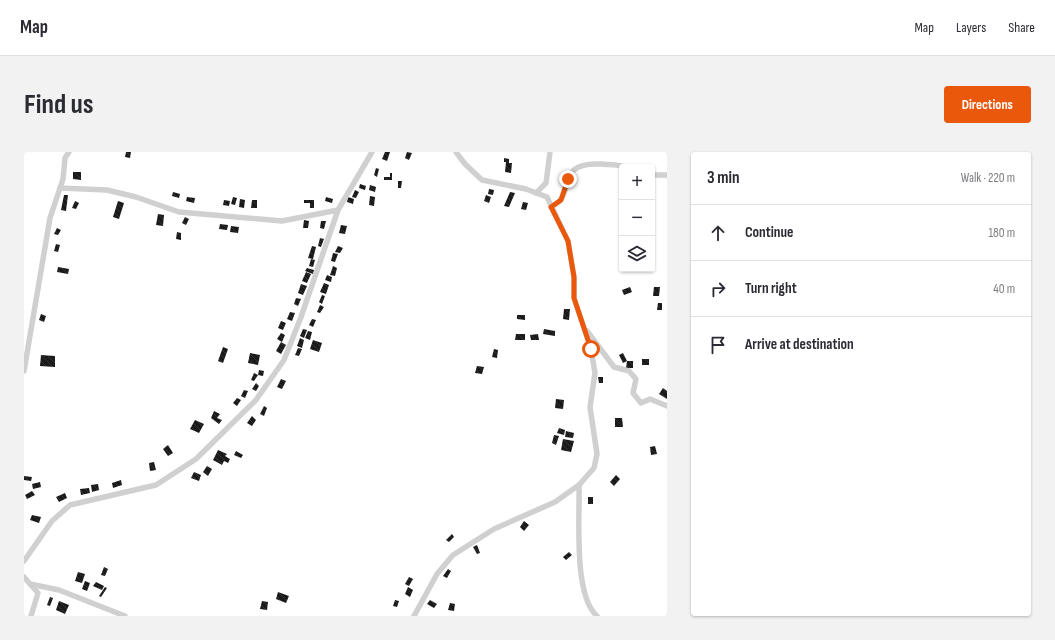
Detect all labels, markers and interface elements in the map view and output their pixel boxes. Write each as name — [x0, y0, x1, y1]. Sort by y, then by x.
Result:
text: Map — [20, 16, 48, 39]
text: Map — [914, 19, 934, 36]
text: Layers — [956, 19, 986, 36]
text: Share — [1008, 19, 1035, 36]
button: Directions — [944, 86, 1031, 123]
text: Find us — [24, 88, 93, 121]
map controls — [619, 164, 655, 272]
button: + — [619, 164, 655, 200]
text: 3 min — [707, 168, 740, 188]
route end — [559, 170, 577, 188]
text: Walk · 220 m — [961, 170, 1015, 186]
button: − — [619, 200, 655, 236]
icon: ahead — [707, 222, 729, 244]
text: Continue — [745, 223, 794, 242]
text: 180 m — [989, 225, 1015, 241]
button: layers — [619, 236, 655, 272]
icon: right — [707, 278, 729, 300]
text: Turn right — [745, 279, 797, 298]
text: 40 m — [993, 281, 1015, 297]
icon: arrive — [707, 334, 729, 356]
text: Arrive at destination — [745, 335, 854, 354]
route start — [582, 340, 600, 358]

